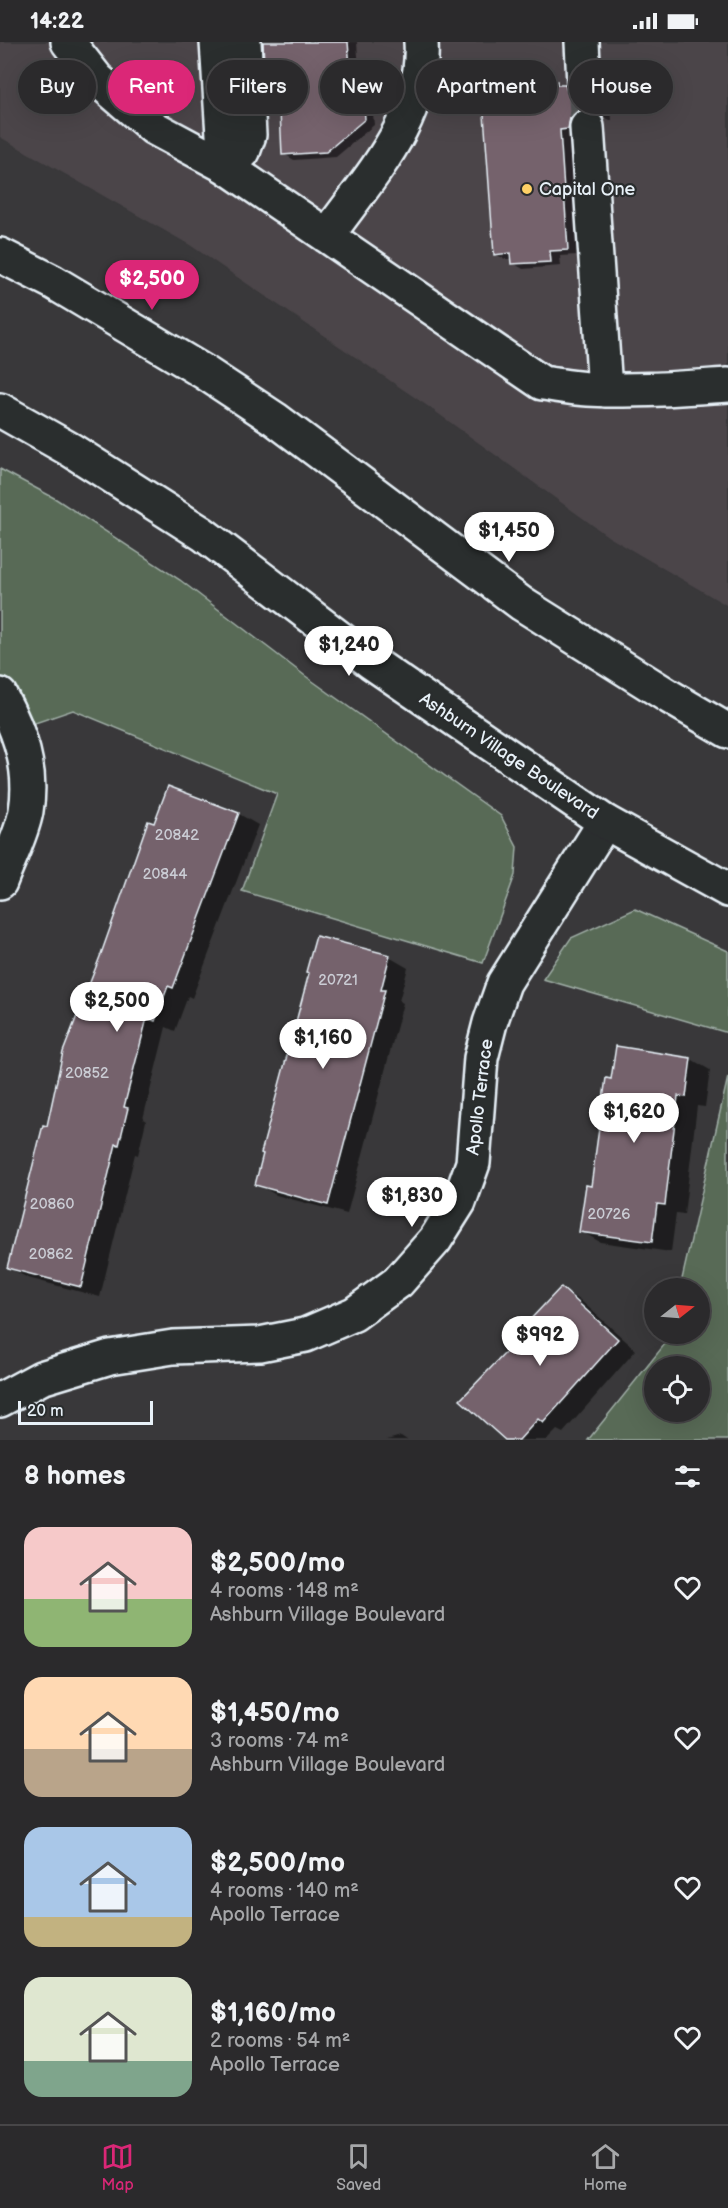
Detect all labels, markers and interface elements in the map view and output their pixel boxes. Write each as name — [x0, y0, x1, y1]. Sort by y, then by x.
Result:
text: 14:22 — [30, 8, 84, 35]
chip: Buy — [18, 60, 96, 114]
chip: Rent — [108, 60, 195, 114]
chip: Filters — [207, 60, 308, 114]
chip: New — [320, 60, 404, 114]
chip: Apartment — [416, 60, 557, 114]
chip: House — [569, 60, 673, 114]
place label: Capital One — [539, 179, 636, 200]
marker: Capital One — [520, 182, 534, 196]
pin: $2,500 — [103, 260, 201, 311]
text: $2,500 — [119, 267, 185, 291]
pin: $1,450 — [460, 512, 558, 563]
text: $1,450 — [478, 519, 540, 543]
pin: $1,240 — [300, 626, 398, 677]
text: $1,240 — [318, 633, 380, 657]
street label: Ashburn Village Boulevard — [415, 688, 603, 824]
house number: 20842 — [155, 826, 199, 845]
house number: 20844 — [143, 865, 187, 884]
house number: 20721 — [318, 971, 358, 990]
pin: $2,500 — [68, 982, 166, 1033]
text: $2,500 — [84, 989, 150, 1013]
pin: $1,160 — [274, 1019, 372, 1070]
text: $1,160 — [293, 1026, 353, 1050]
street label: Apollo Terrace — [462, 1037, 498, 1156]
house number: 20852 — [65, 1064, 109, 1083]
pin: $1,620 — [585, 1093, 683, 1144]
text: $1,620 — [603, 1100, 665, 1124]
pin: $1,830 — [363, 1177, 461, 1228]
text: $1,830 — [381, 1184, 443, 1208]
house number: 20860 — [30, 1195, 74, 1214]
house number: 20726 — [587, 1205, 631, 1224]
house number: 20862 — [29, 1245, 73, 1264]
north arrow — [644, 1278, 710, 1344]
map controls — [644, 1278, 710, 1422]
pin: $992 — [504, 1316, 576, 1367]
text: $992 — [516, 1323, 564, 1347]
button: locate — [644, 1356, 710, 1422]
scale bar — [18, 1398, 153, 1426]
text: 20 m — [27, 1402, 63, 1421]
icon: filters — [671, 1460, 704, 1493]
text: 8 homes — [24, 1461, 126, 1492]
text: $2,500/mo — [210, 1548, 345, 1579]
icon: home — [72, 1551, 144, 1623]
icon: heart — [671, 1571, 704, 1604]
text: 4 rooms · 148 m² — [210, 1579, 359, 1603]
text: Ashburn Village Boulevard — [210, 1603, 445, 1627]
text: $1,450/mo — [210, 1698, 340, 1729]
icon: home — [72, 1701, 144, 1773]
icon: heart — [671, 1721, 704, 1754]
text: 3 rooms · 74 m² — [210, 1729, 349, 1753]
text: Ashburn Village Boulevard — [210, 1753, 445, 1777]
text: $2,500/mo — [210, 1848, 345, 1879]
icon: home — [72, 1851, 144, 1923]
icon: heart — [671, 1871, 704, 1904]
text: 4 rooms · 140 m² — [210, 1879, 359, 1903]
text: Apollo Terrace — [210, 1903, 340, 1927]
text: $1,160/mo — [210, 1998, 336, 2029]
icon: home — [72, 2001, 144, 2073]
icon: heart — [671, 2021, 704, 2054]
text: 2 rooms · 54 m² — [210, 2029, 350, 2053]
text: Apollo Terrace — [210, 2053, 340, 2077]
tab: Map — [101, 2140, 134, 2195]
tab: Saved — [336, 2140, 381, 2195]
tab: Home — [583, 2140, 627, 2195]

